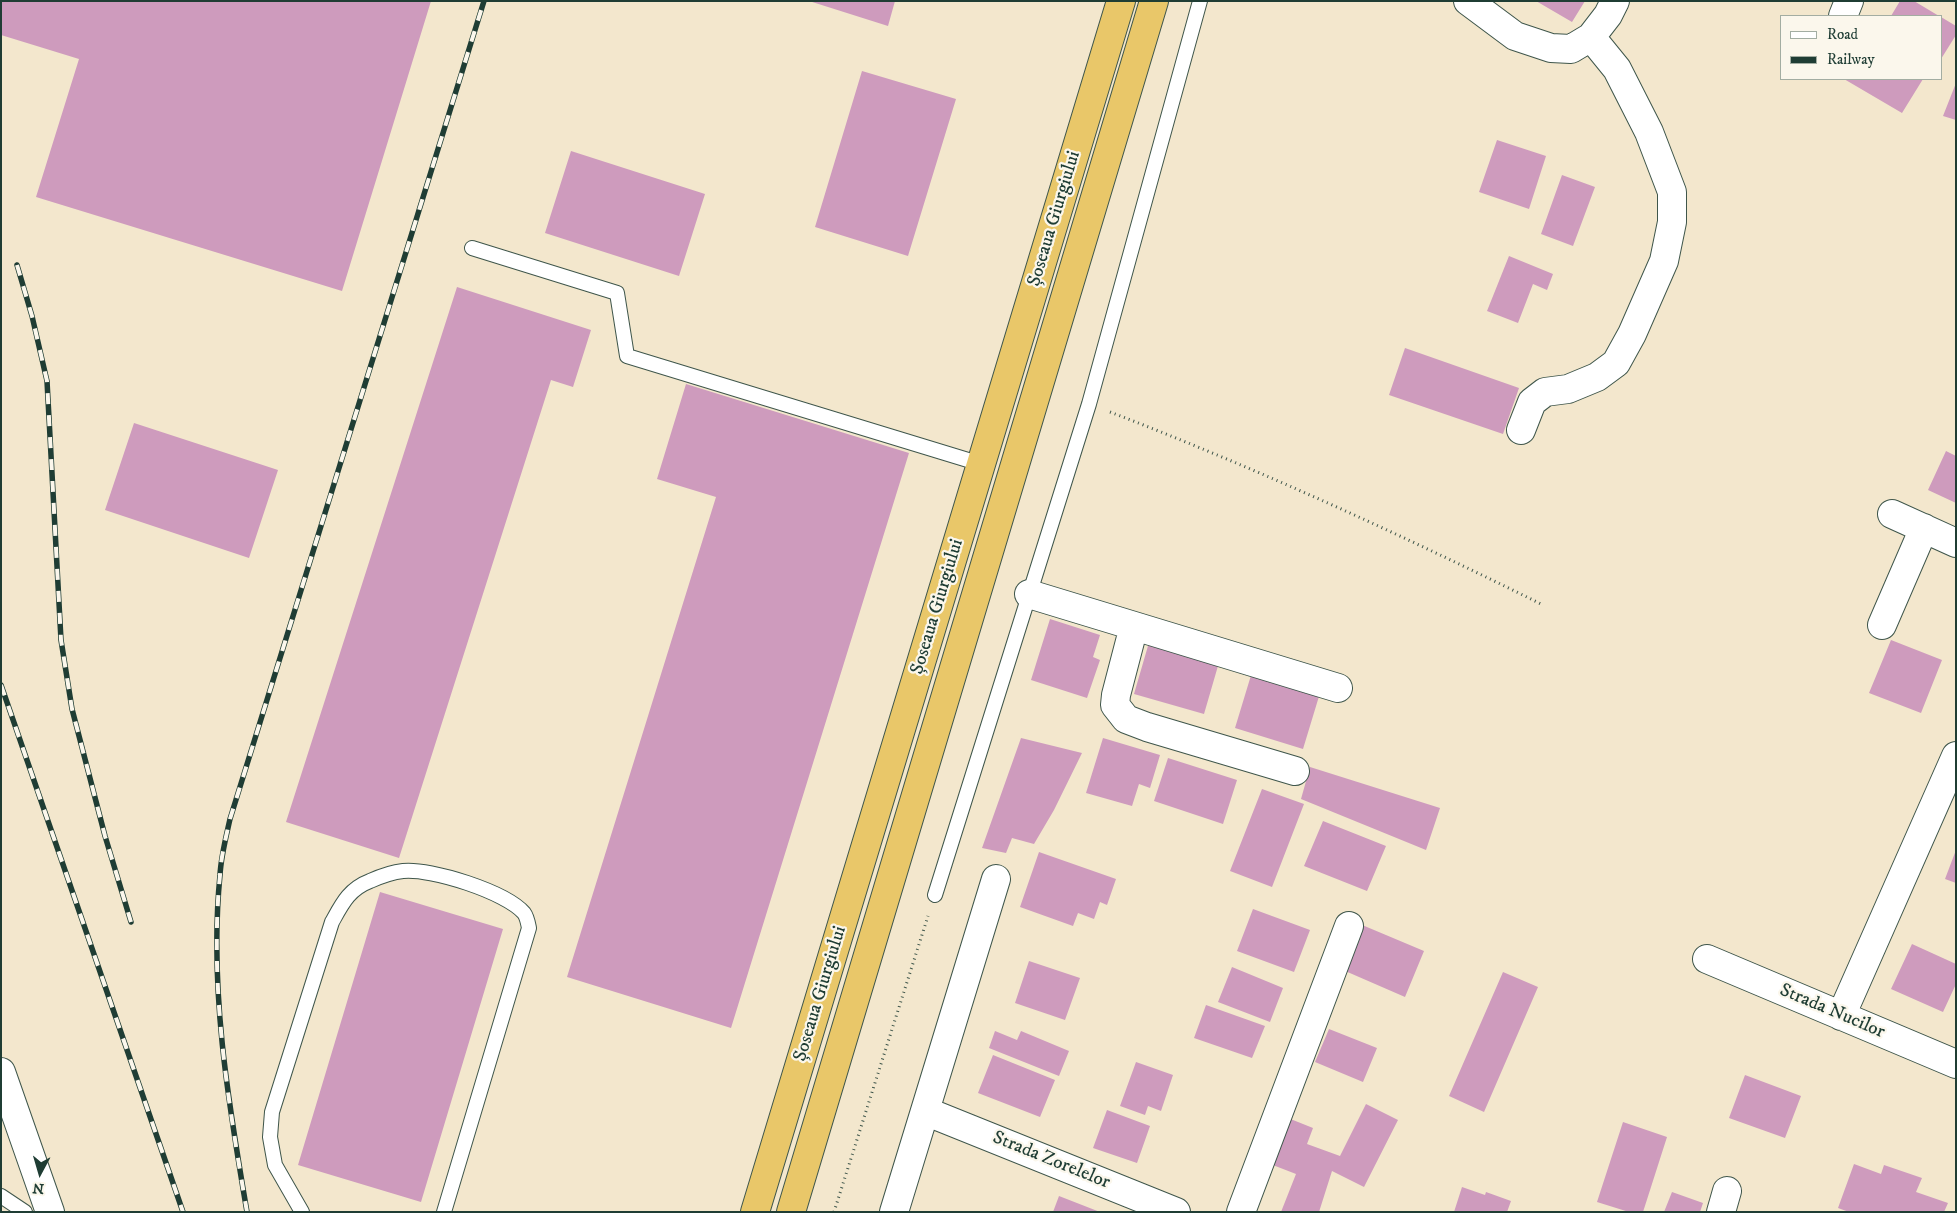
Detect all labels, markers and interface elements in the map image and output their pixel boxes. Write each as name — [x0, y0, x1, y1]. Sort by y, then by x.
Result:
legend — [1780, 15, 1942, 80]
text: Road — [1827, 25, 1858, 44]
text: Railway — [1827, 50, 1875, 69]
street label: Șoseaua Giurgiului — [1024, 149, 1086, 289]
street label: Șoseaua Giurgiului — [907, 537, 969, 677]
street label: Șoseaua Giurgiului — [790, 924, 852, 1064]
street label: Strada Nucilor — [1776, 980, 1888, 1044]
street label: Strada Zorelelor — [989, 1127, 1113, 1195]
north arrow — [15, 1148, 65, 1198]
text: N — [32, 1178, 45, 1197]

